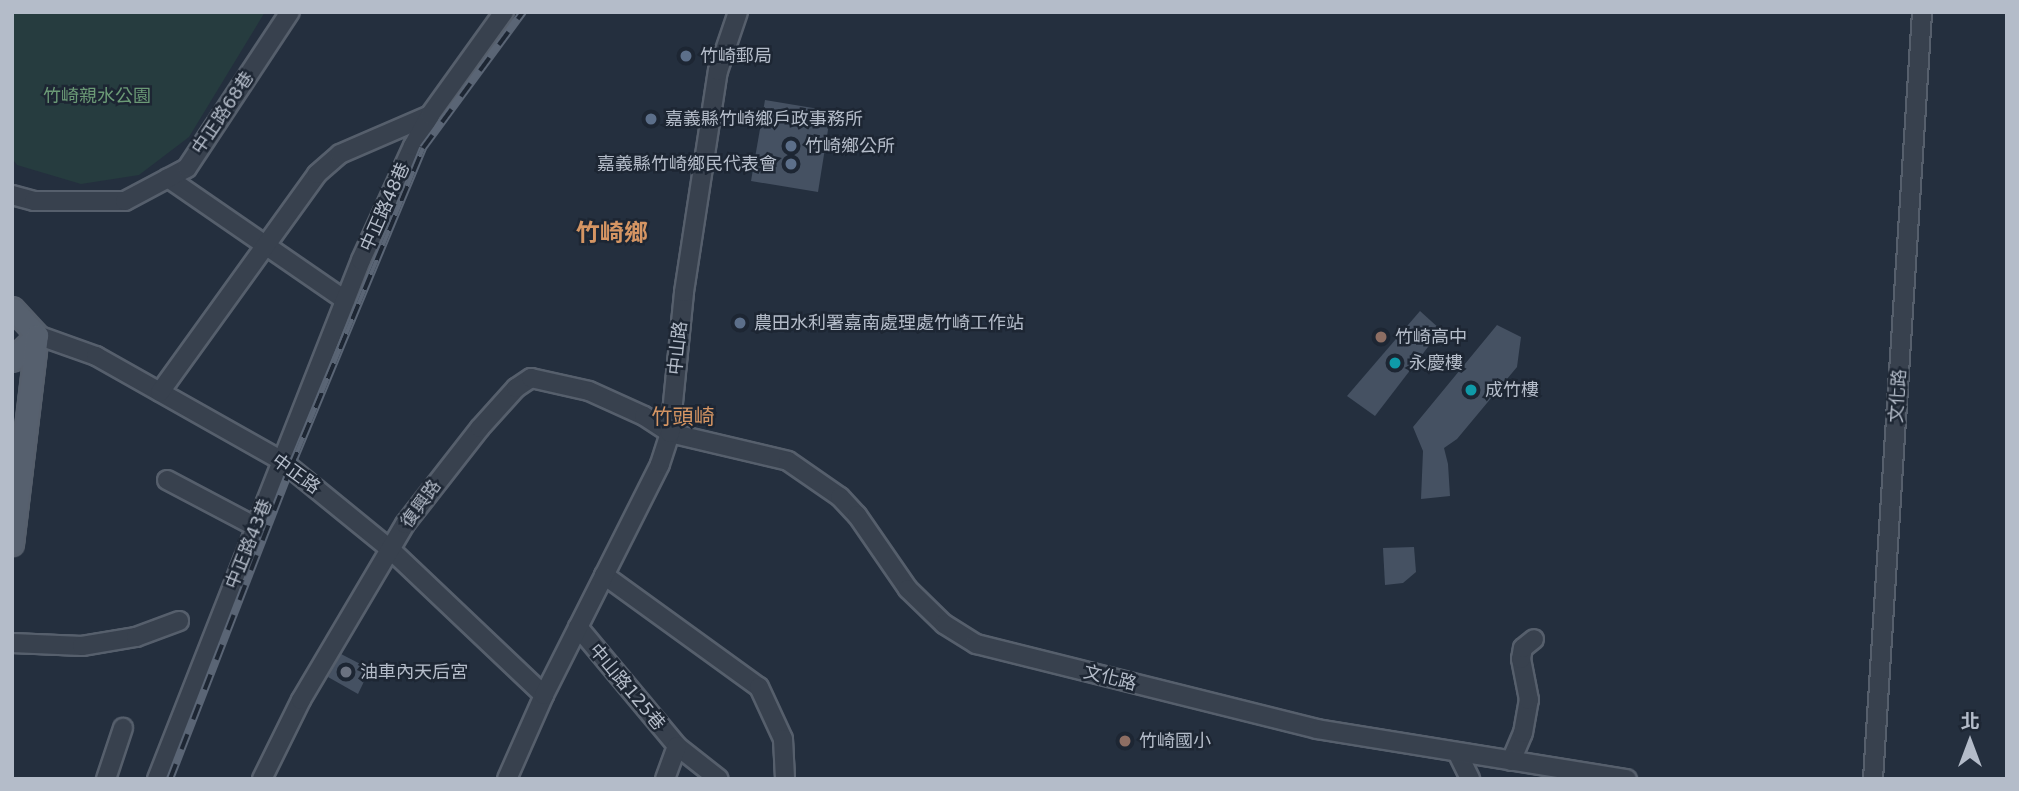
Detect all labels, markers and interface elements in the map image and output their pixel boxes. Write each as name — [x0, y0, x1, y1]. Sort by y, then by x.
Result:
place label: 竹崎郵局 — [700, 45, 772, 67]
marker: 竹崎郵局 — [678, 48, 694, 64]
street label: 中正路68巷 — [188, 68, 258, 158]
park label: 竹崎親水公園 — [43, 85, 151, 107]
place label: 嘉義縣竹崎鄉戶政事務所 — [665, 108, 863, 130]
marker: 嘉義縣竹崎鄉戶政事務所 — [643, 111, 659, 127]
place label: 竹崎鄉公所 — [805, 135, 895, 157]
marker: 竹崎鄉公所 — [783, 138, 799, 154]
place label: 嘉義縣竹崎鄉民代表會 — [597, 153, 777, 175]
marker: 嘉義縣竹崎鄉民代表會 — [783, 156, 799, 172]
street label: 中正路48巷 — [356, 159, 414, 255]
district label: 竹崎鄉 — [576, 220, 648, 248]
place label: 農田水利署嘉南處理處竹崎工作站 — [754, 312, 1024, 334]
marker: 農田水利署嘉南處理處竹崎工作站 — [732, 315, 748, 331]
street label: 中山路 — [664, 320, 692, 376]
place label: 竹崎高中 — [1395, 326, 1467, 348]
marker: 竹崎高中 — [1373, 329, 1389, 345]
place label: 永慶樓 — [1409, 352, 1463, 374]
marker: 永慶樓 — [1387, 355, 1403, 371]
street label: 文化路 — [1885, 368, 1911, 424]
place label: 成竹樓 — [1485, 379, 1539, 401]
marker: 成竹樓 — [1463, 382, 1479, 398]
district label: 竹頭崎 — [652, 404, 714, 430]
street label: 中正路 — [268, 449, 324, 499]
street label: 復興路 — [396, 476, 446, 532]
street label: 中正路43巷 — [221, 496, 277, 592]
street label: 中山路125巷 — [585, 639, 669, 735]
place label: 油車內天后宮 — [360, 661, 468, 683]
street label: 文化路 — [1081, 661, 1139, 695]
marker: 油車內天后宮 — [338, 664, 354, 680]
north arrow — [1935, 707, 2005, 777]
text: 北 — [1960, 710, 1980, 732]
place label: 竹崎國小 — [1139, 730, 1211, 752]
marker: 竹崎國小 — [1117, 733, 1133, 749]

